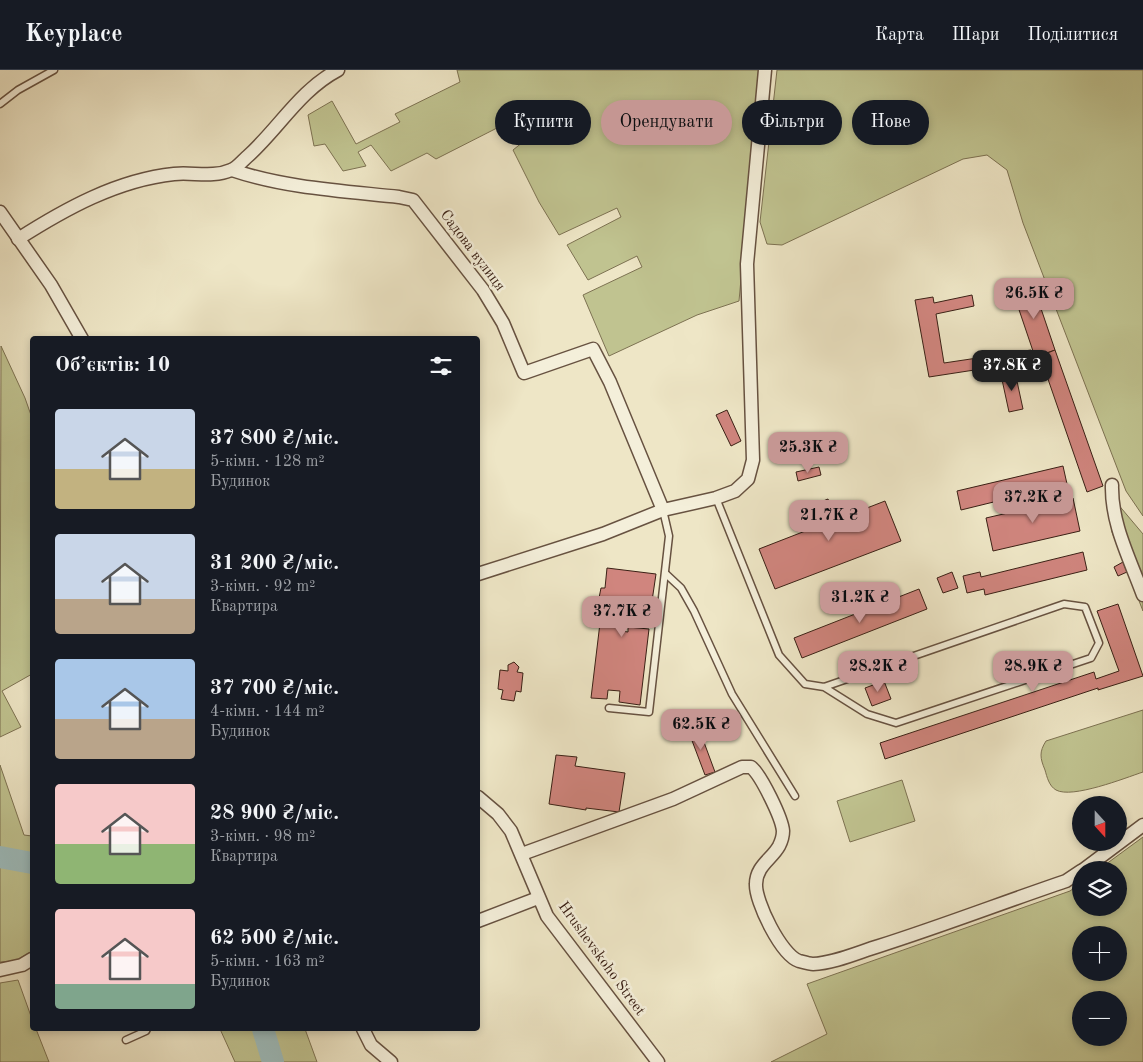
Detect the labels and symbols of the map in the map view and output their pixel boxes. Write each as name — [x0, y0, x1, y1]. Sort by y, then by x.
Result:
street label: Садова вулиця — [437, 208, 507, 294]
pin: 26.5K ₴ — [988, 278, 1080, 320]
pin: 37.8K ₴ — [966, 350, 1058, 392]
pin: 25.3K ₴ — [762, 432, 854, 474]
pin: 37.2K ₴ — [987, 482, 1079, 524]
pin: 21.7K ₴ — [783, 500, 875, 542]
pin: 31.2K ₴ — [814, 582, 906, 624]
pin: 37.7K ₴ — [576, 596, 668, 638]
pin: 28.2K ₴ — [832, 650, 924, 693]
pin: 28.9K ₴ — [987, 650, 1079, 693]
pin: 62.5K ₴ — [655, 708, 747, 751]
north arrow — [1072, 796, 1128, 851]
street label: Hrushevskoho Street — [555, 899, 647, 1019]

